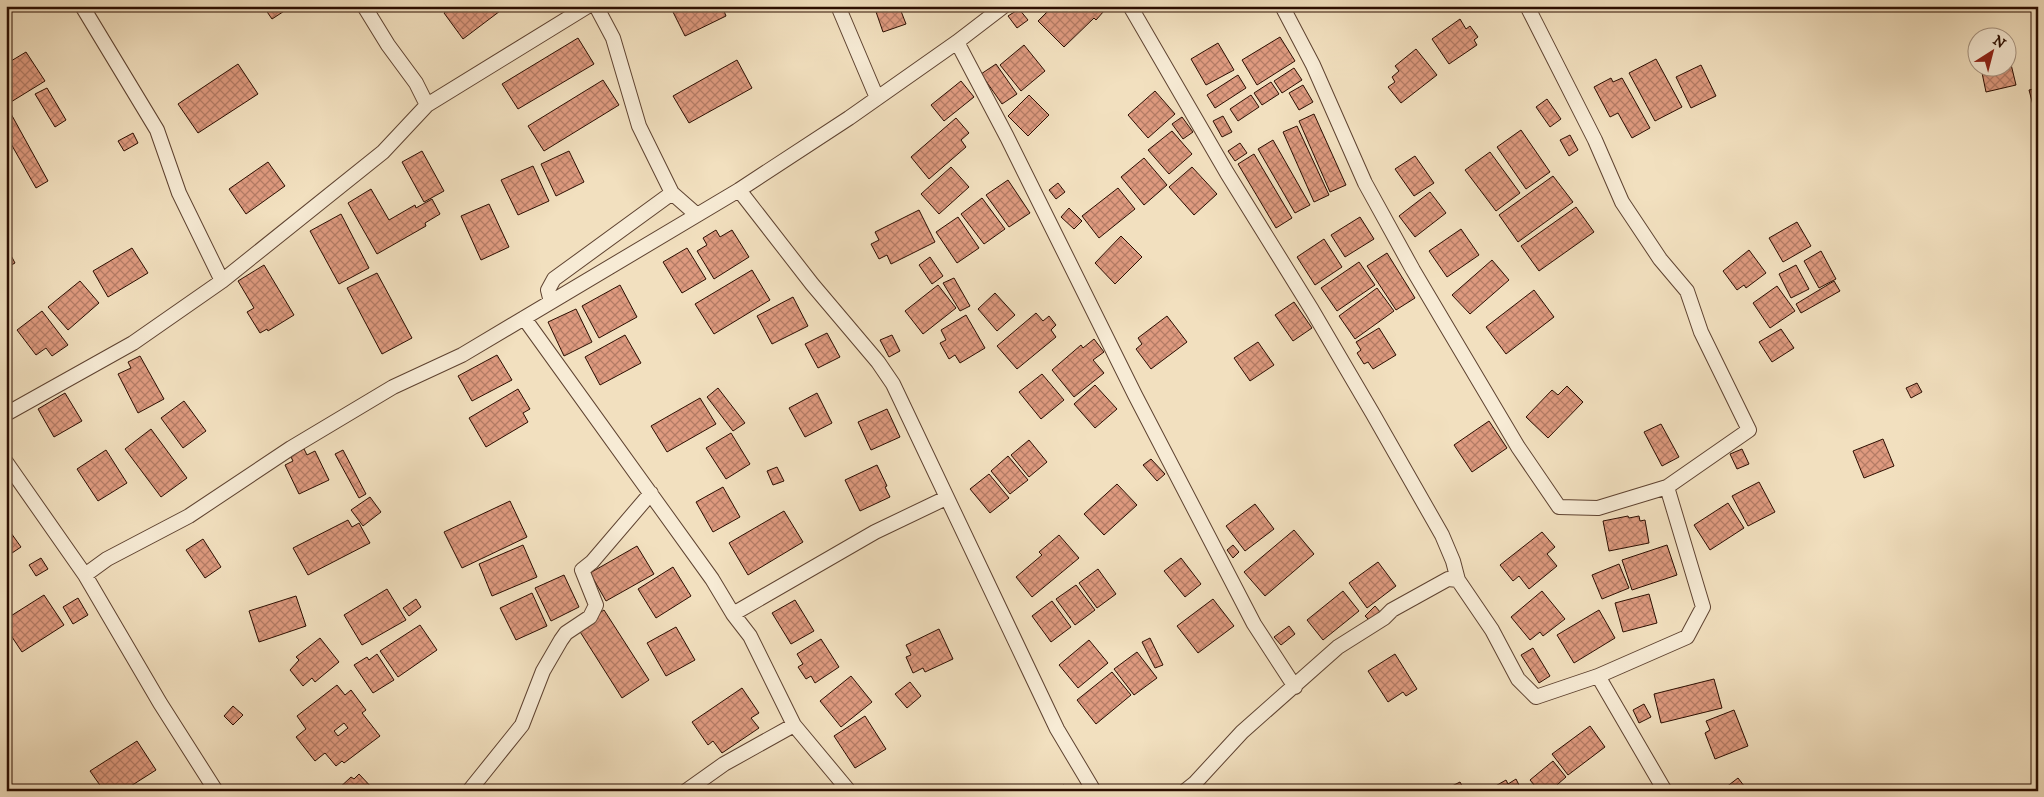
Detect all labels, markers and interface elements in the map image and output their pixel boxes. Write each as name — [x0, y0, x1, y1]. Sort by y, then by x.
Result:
north arrow — [1966, 28, 2016, 78]
text: N — [1989, 32, 2009, 53]

